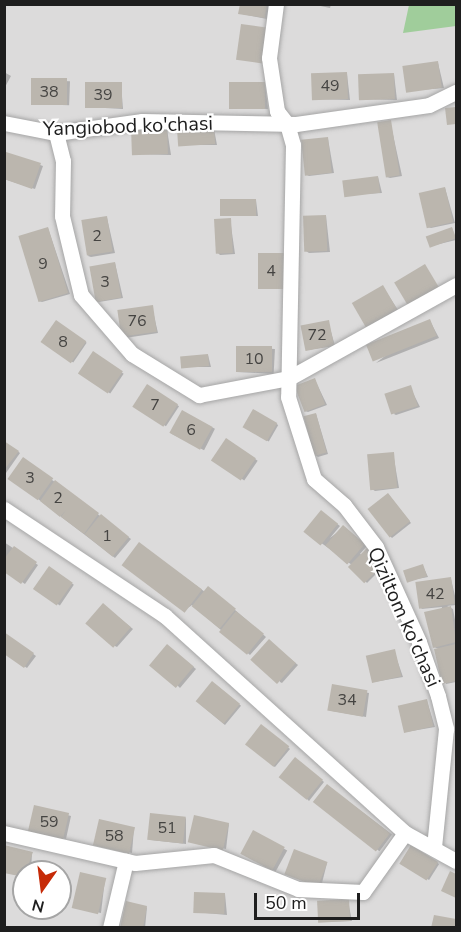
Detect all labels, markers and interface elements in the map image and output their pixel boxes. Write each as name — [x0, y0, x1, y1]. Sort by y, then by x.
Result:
house number: 49 — [320, 76, 340, 96]
house number: 38 — [39, 82, 59, 102]
house number: 39 — [93, 85, 113, 105]
street label: Yangiobod ko'chasi — [43, 111, 213, 141]
house number: 2 — [92, 226, 102, 246]
house number: 9 — [38, 254, 48, 274]
house number: 4 — [266, 261, 276, 281]
house number: 3 — [100, 272, 110, 292]
house number: 76 — [127, 311, 147, 331]
house number: 72 — [307, 325, 327, 345]
house number: 8 — [58, 332, 68, 352]
house number: 10 — [244, 349, 264, 369]
house number: 7 — [150, 395, 160, 415]
house number: 6 — [186, 420, 196, 440]
house number: 3 — [25, 468, 35, 488]
house number: 2 — [53, 488, 63, 508]
house number: 1 — [102, 526, 112, 546]
street label: Qiziltom ko'chasi — [362, 543, 446, 691]
house number: 42 — [425, 584, 445, 604]
house number: 34 — [337, 690, 357, 710]
house number: 59 — [39, 812, 59, 832]
house number: 51 — [157, 818, 177, 838]
house number: 58 — [104, 826, 124, 846]
north arrow — [12, 860, 72, 920]
scale bar — [257, 881, 364, 919]
text: 50 m — [265, 891, 307, 915]
text: N — [30, 893, 47, 918]

